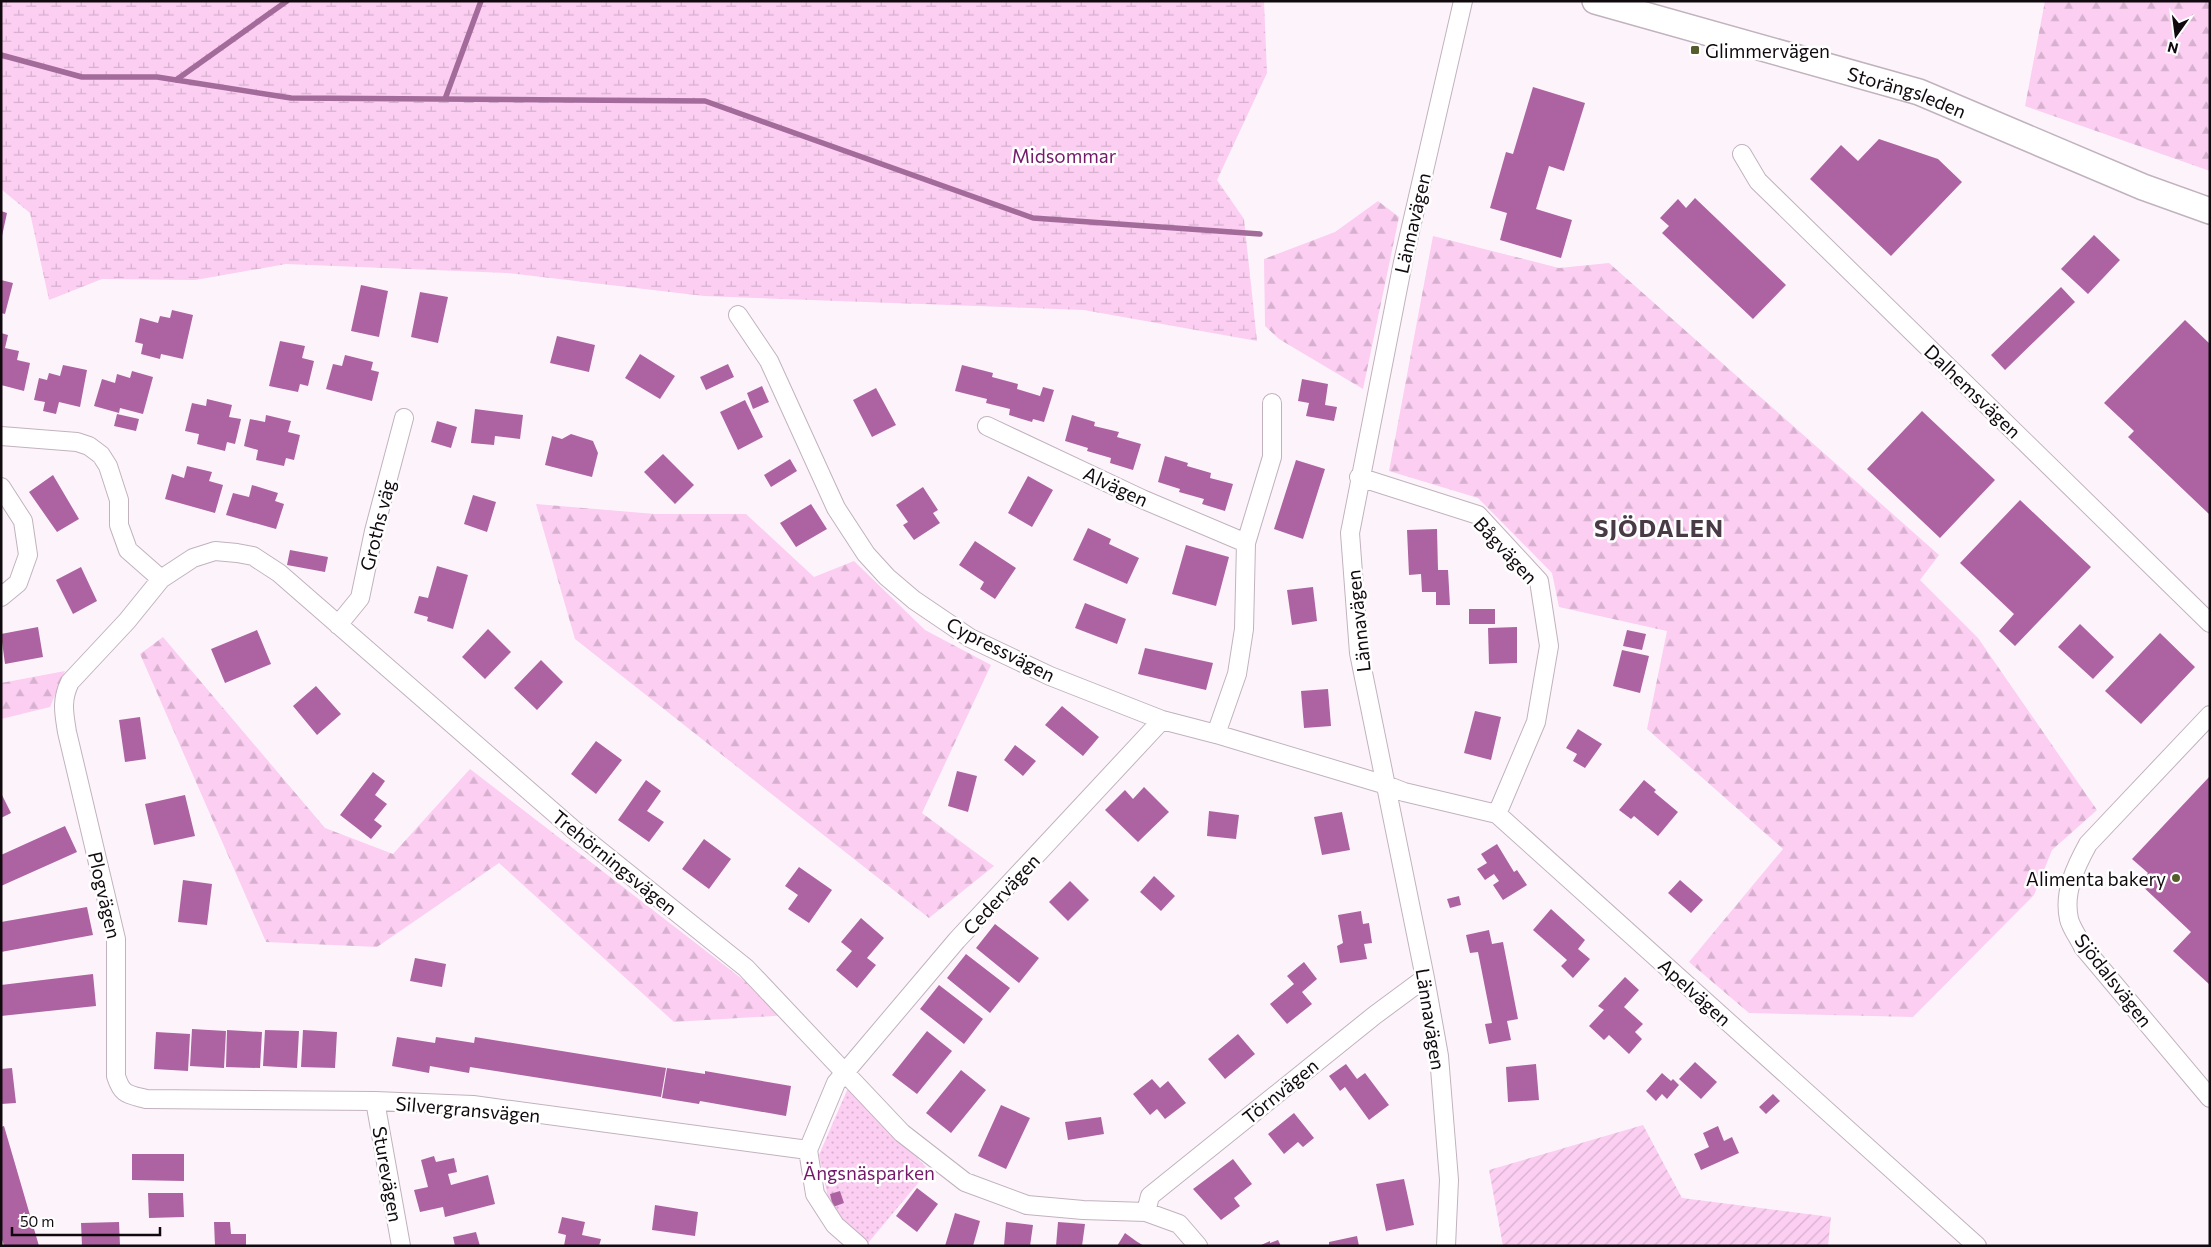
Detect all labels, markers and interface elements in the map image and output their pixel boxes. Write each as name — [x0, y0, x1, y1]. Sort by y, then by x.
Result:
north arrow — [2151, 10, 2201, 60]
place label: Glimmervägen — [1705, 39, 1830, 62]
text: N — [2166, 39, 2180, 58]
marker: Glimmervägen — [1689, 44, 1701, 56]
street label: Storängsleden — [1845, 61, 1970, 122]
park label: Midsommar — [1012, 144, 1117, 167]
street label: Lännavägen — [1389, 170, 1435, 276]
street label: Dalhemsvägen — [1920, 339, 2026, 443]
street label: Alvägen — [1080, 461, 1152, 511]
street label: Groths väg — [355, 477, 399, 573]
street label: Bågvägen — [1469, 512, 1543, 588]
district label: SJÖDALEN — [1594, 513, 1724, 542]
street label: Lännavägen — [1341, 569, 1375, 673]
street label: Cypressvägen — [943, 612, 1059, 686]
street label: Trehörningsvägen — [548, 805, 682, 919]
street label: Plogvägen — [84, 849, 126, 941]
street label: Cedervägen — [958, 849, 1044, 939]
place label: Alimenta bakery — [2026, 867, 2166, 890]
marker: Alimenta bakery — [2170, 872, 2182, 884]
street label: Sjödalsvägen — [2070, 929, 2158, 1031]
street label: Apelvägen — [1654, 953, 1736, 1031]
street label: Lännavägen — [1412, 967, 1450, 1071]
street label: Törnvägen — [1237, 1054, 1323, 1128]
street label: Silvergransvägen — [395, 1091, 541, 1127]
street label: Sturevägen — [368, 1124, 408, 1224]
park label: Ängsnäsparken — [803, 1161, 935, 1184]
scale bar — [12, 1204, 160, 1236]
text: 50 m — [20, 1212, 54, 1230]

